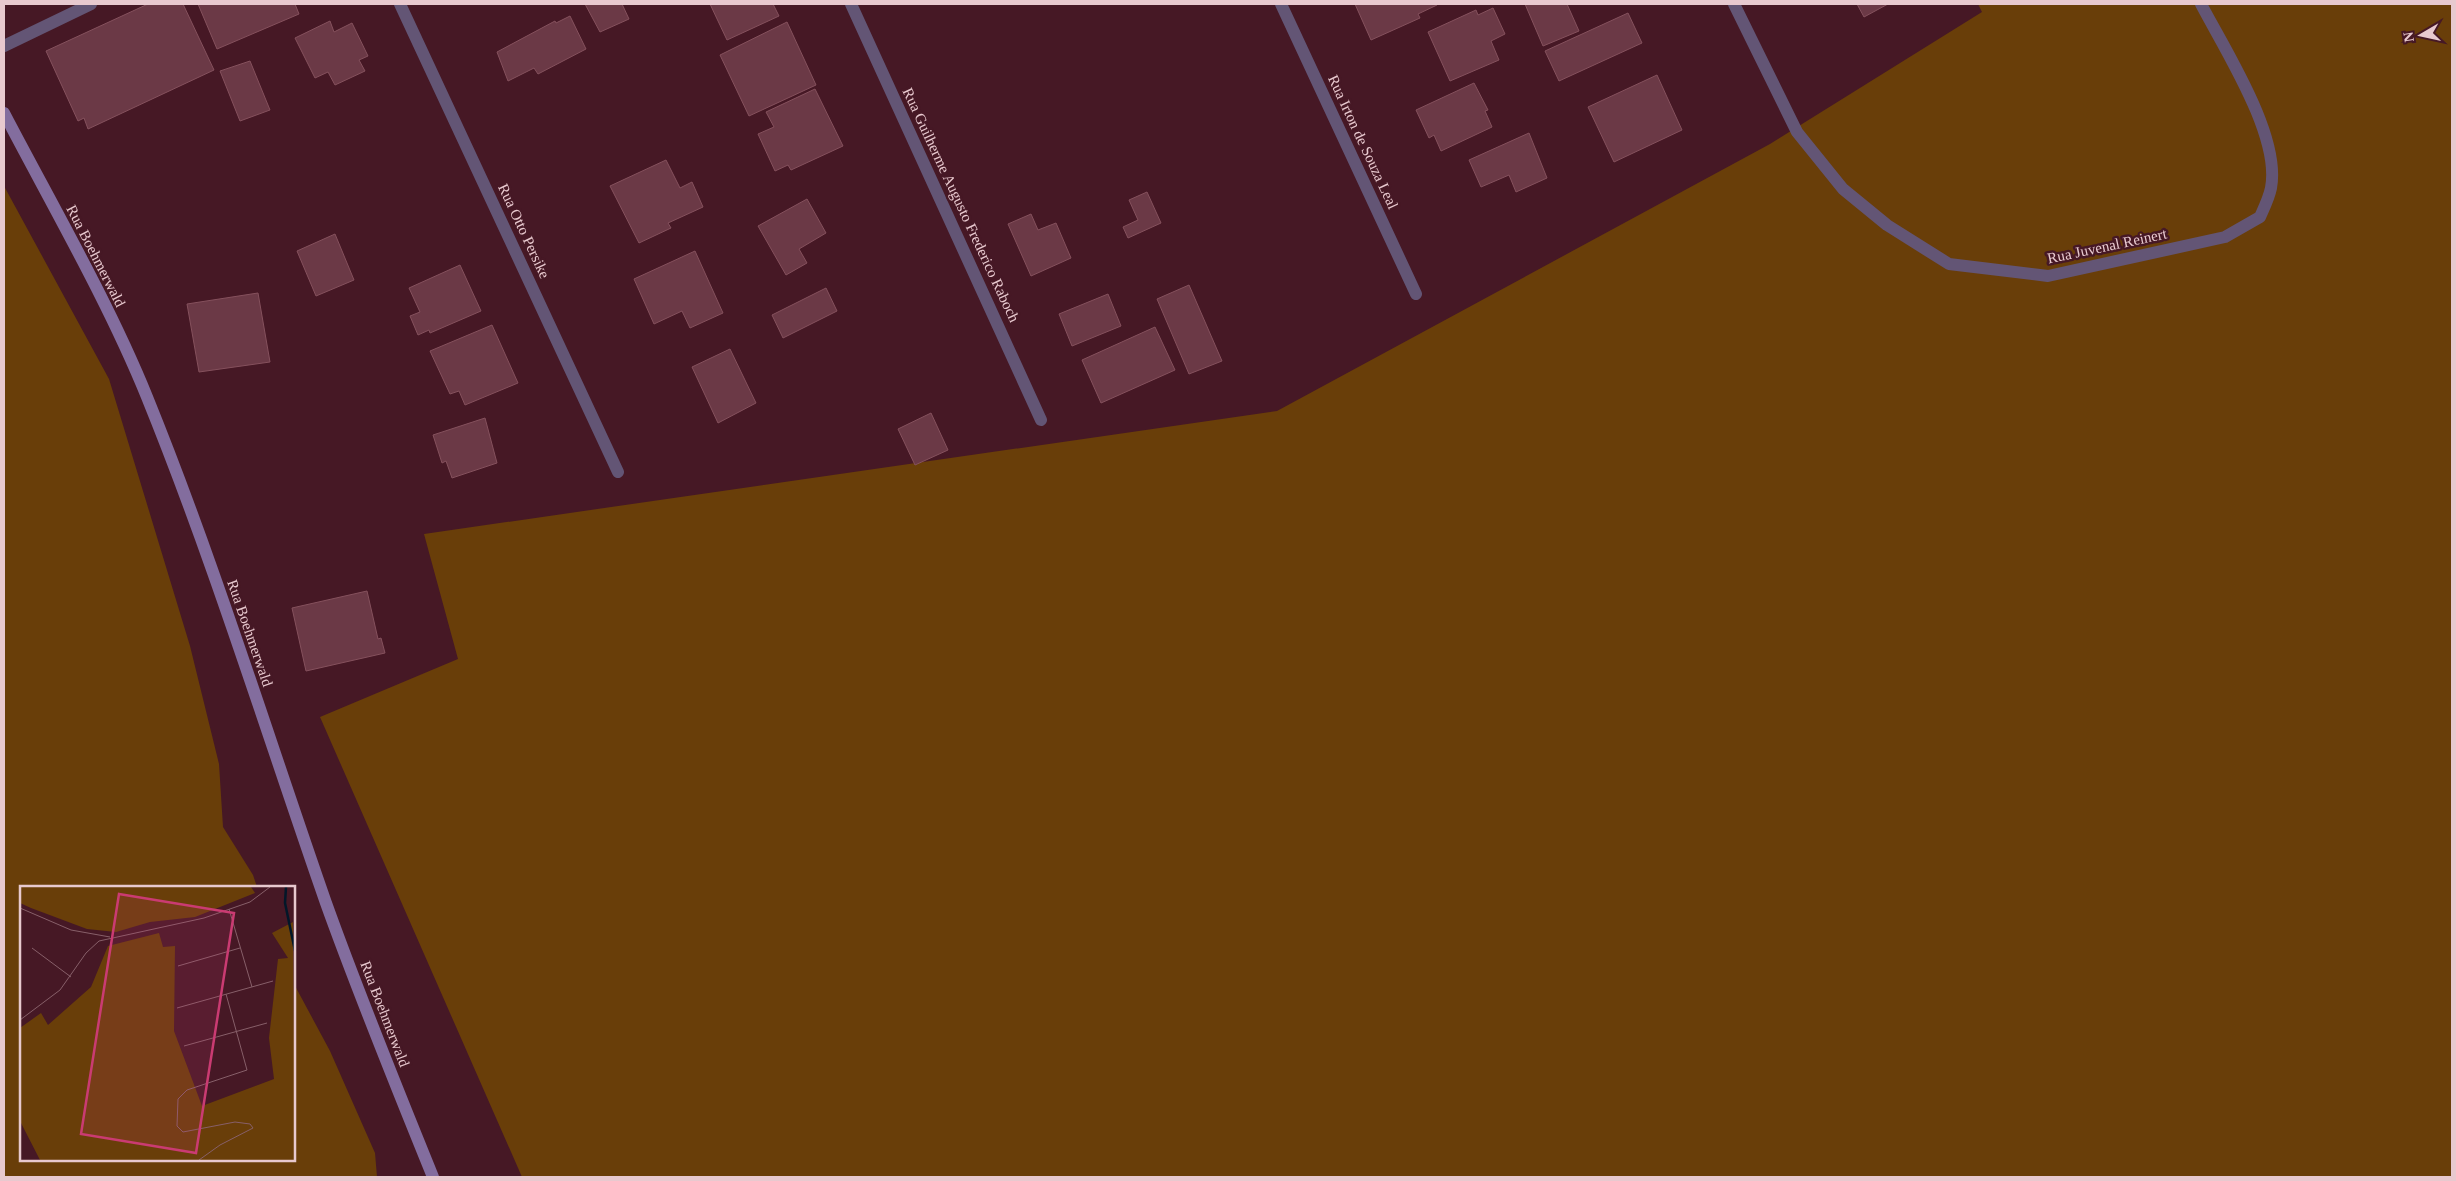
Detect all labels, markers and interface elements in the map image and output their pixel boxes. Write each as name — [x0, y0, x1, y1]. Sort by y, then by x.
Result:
north arrow — [2396, 10, 2446, 60]
text: N — [2400, 31, 2417, 43]
street label: Rua Irton de Souza Leal — [1325, 73, 1401, 211]
street label: Rua Guilherme Augusto Frederico Raboch — [900, 85, 1023, 325]
street label: Rua Otto Persike — [495, 181, 553, 281]
street label: Rua Boehmerwald — [63, 202, 129, 310]
street label: Rua Juvenal Reinert — [2046, 225, 2169, 266]
street label: Rua Boehmerwald — [224, 577, 276, 689]
inset map — [20, 886, 295, 1161]
street label: Rua Boehmerwald — [357, 959, 413, 1070]

